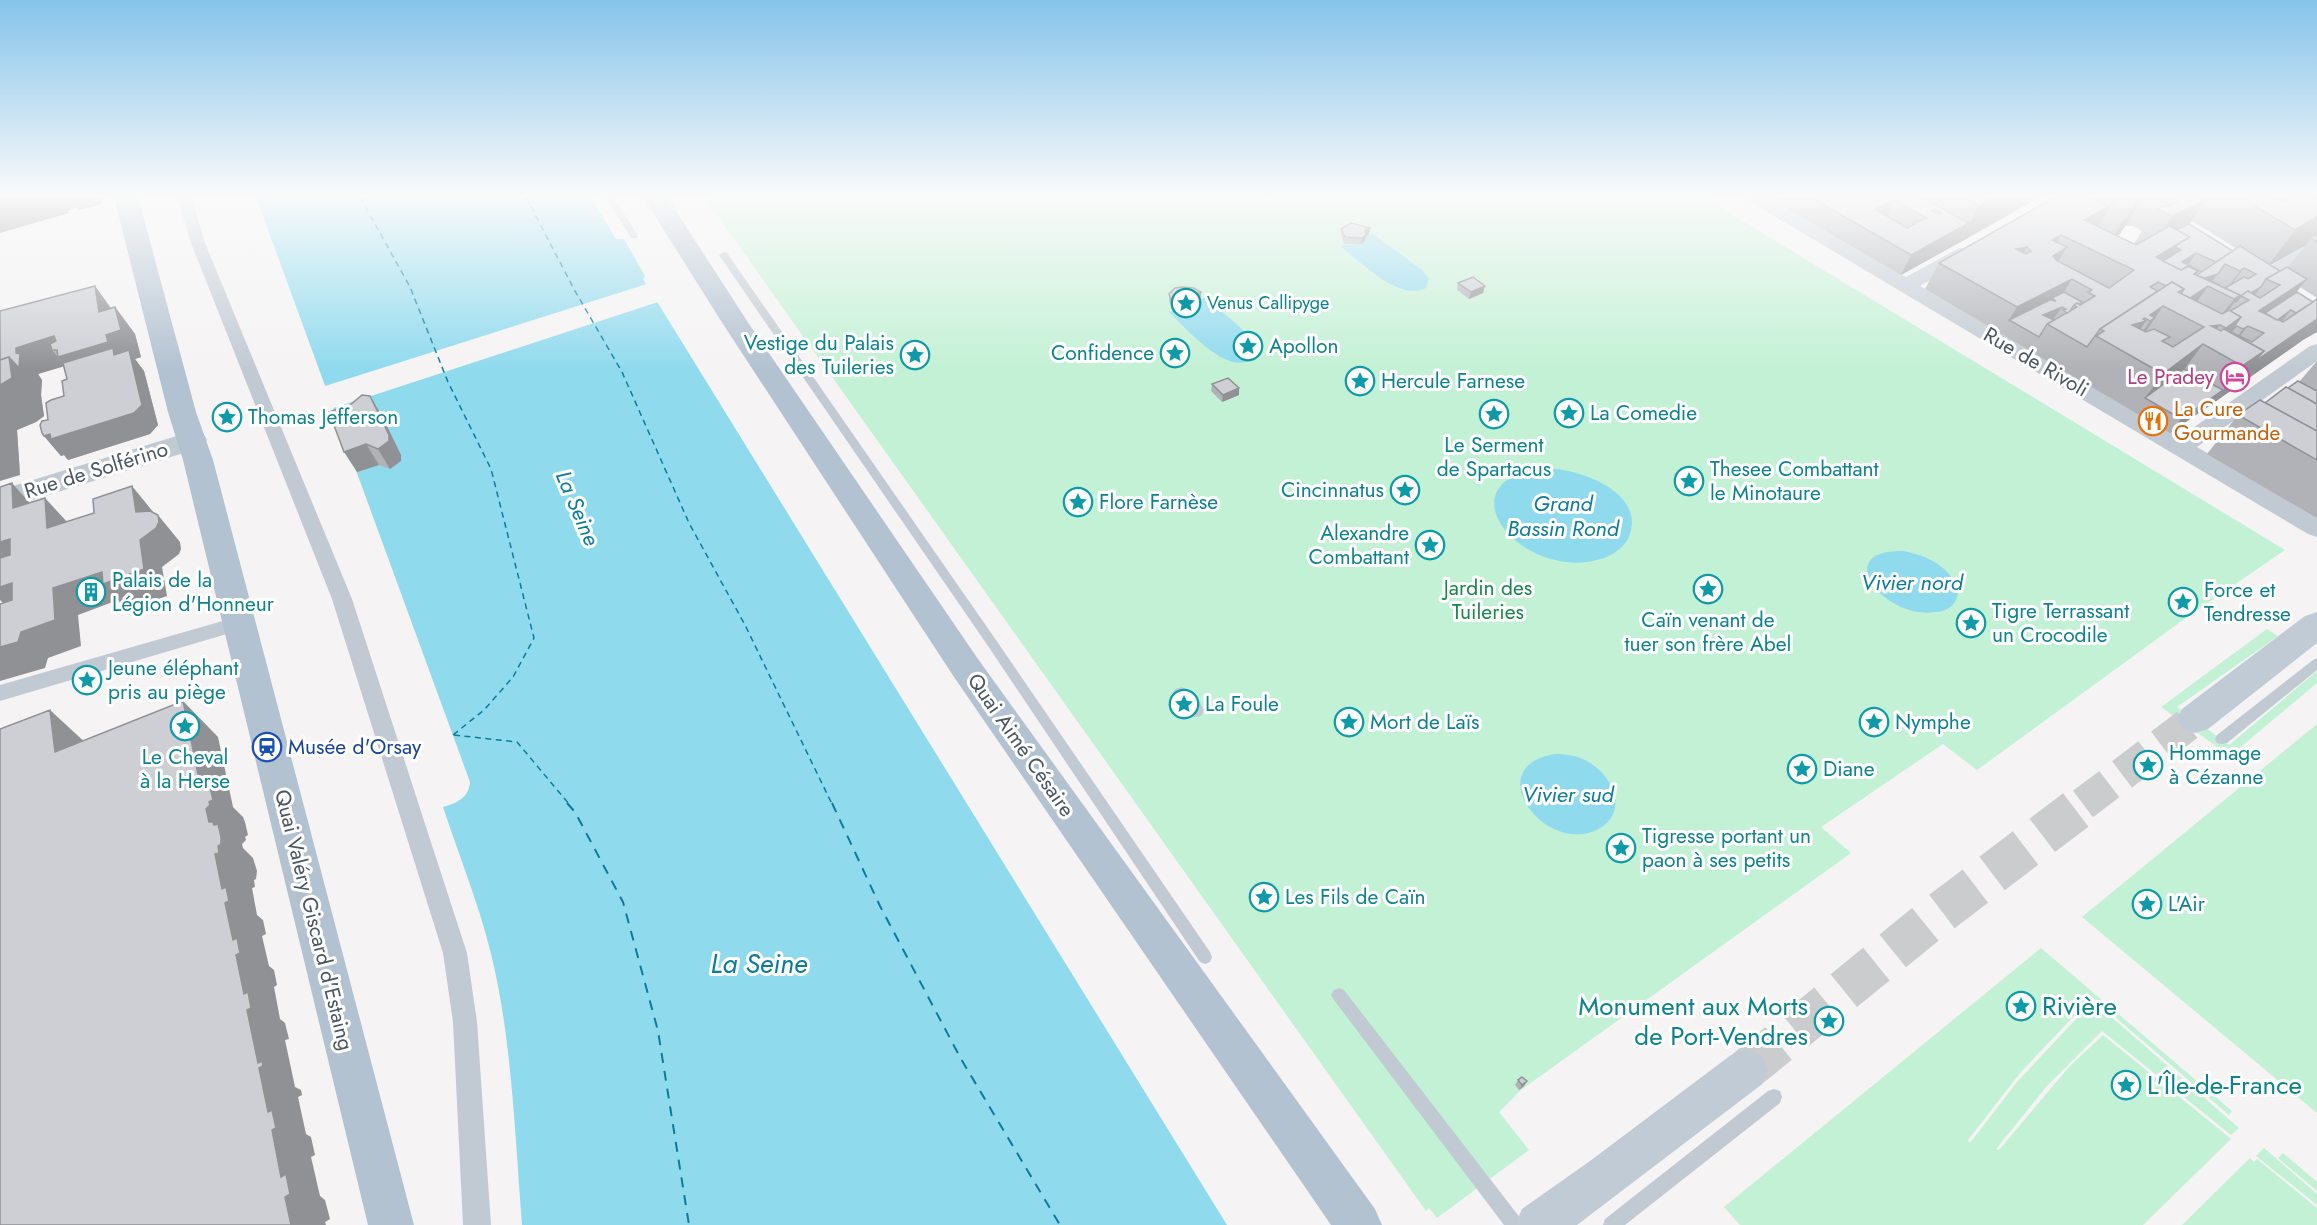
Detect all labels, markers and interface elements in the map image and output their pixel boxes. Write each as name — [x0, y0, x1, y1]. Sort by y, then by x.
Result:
place icon: Venus Callipyge — [1170, 287, 1202, 319]
place label: Venus Callipyge — [1207, 290, 1329, 316]
street label: Rue de Rivoli — [1978, 320, 2094, 404]
place label: Vestige du Palais des Tuileries — [744, 328, 894, 382]
place icon: Apollon — [1232, 330, 1264, 362]
place label: Apollon — [1269, 331, 1338, 361]
place icon: Confidence — [1159, 337, 1191, 369]
place label: Confidence — [1051, 338, 1154, 368]
place icon: Vestige du Palais des Tuileries — [899, 339, 931, 371]
hotel icon: Le Pradey — [2219, 361, 2251, 393]
place label: Le Pradey — [2127, 362, 2215, 392]
place icon: Hercule Farnese — [1344, 365, 1376, 397]
place label: Hercule Farnese — [1381, 366, 1525, 396]
place label: La Cure Gourmande — [2174, 394, 2280, 448]
place icon: La Comedie — [1553, 397, 1585, 429]
place icon: Le Serment de Spartacus — [1478, 398, 1510, 430]
place label: La Comedie — [1590, 398, 1697, 428]
place icon: Thomas Jefferson — [211, 401, 243, 433]
place label: Thomas Jefferson — [248, 402, 398, 432]
restaurant icon: La Cure Gourmande — [2137, 405, 2169, 437]
place label: Le Serment de Spartacus — [1437, 430, 1551, 484]
street label: Rue de Solférino — [20, 434, 172, 506]
place label: Thesee Combattant le Minotaure — [1710, 454, 1879, 508]
water label: La Seine — [548, 465, 608, 551]
place icon: Thesee Combattant le Minotaure — [1673, 465, 1705, 497]
place icon: Cincinnatus — [1389, 474, 1421, 506]
place label: Cincinnatus — [1281, 475, 1384, 505]
place icon: Flore Farnèse — [1062, 486, 1094, 518]
place label: Flore Farnèse — [1099, 487, 1218, 517]
water label: Grand Bassin Rond — [1507, 487, 1621, 544]
place label: Alexandre Combattant — [1308, 518, 1409, 572]
place icon: Alexandre Combattant — [1414, 529, 1446, 561]
place label: Palais de la Légion d'Honneur — [112, 565, 275, 619]
water label: Vivier nord — [1861, 566, 1965, 598]
park label: Jardin des Tuileries — [1441, 573, 1532, 627]
place icon: Caïn venant de tuer son frère Abel — [1692, 573, 1724, 605]
place label: Force et Tendresse — [2204, 575, 2291, 629]
building icon: Palais de la Légion d'Honneur — [75, 576, 107, 608]
place icon: Force et Tendresse — [2167, 586, 2199, 618]
place label: Tigre Terrassant un Crocodile — [1992, 596, 2129, 650]
place label: Caïn venant de tuer son frère Abel — [1625, 605, 1791, 659]
place icon: Tigre Terrassant un Crocodile — [1955, 607, 1987, 639]
place label: Jeune éléphant pris au piège — [105, 653, 239, 707]
place icon: Jeune éléphant pris au piège — [71, 664, 103, 696]
street label: Quai Aimé Césaire — [960, 667, 1082, 823]
place icon: La Foule — [1168, 688, 1200, 720]
place label: La Foule — [1205, 689, 1279, 719]
place icon: Mort de Laïs — [1333, 706, 1365, 738]
place icon: Nymphe — [1858, 706, 1890, 738]
place label: Mort de Laïs — [1370, 707, 1480, 737]
place label: Nymphe — [1895, 707, 1971, 737]
place icon: Le Cheval à la Herse — [169, 710, 201, 742]
station icon: Musée d'Orsay — [251, 731, 283, 763]
place label: Musée d'Orsay — [288, 732, 422, 762]
place label: Hommage à Cézanne — [2169, 738, 2263, 792]
place label: Le Cheval à la Herse — [140, 742, 230, 796]
place icon: Hommage à Cézanne — [2132, 749, 2164, 781]
place icon: Diane — [1786, 753, 1818, 785]
place label: Diane — [1823, 754, 1875, 784]
water label: Vivier sud — [1522, 778, 1616, 810]
street label: Quai Valéry Giscard d'Estaing — [267, 786, 361, 1054]
place label: Tigresse portant un paon à ses petits — [1642, 821, 1811, 875]
place icon: Tigresse portant un paon à ses petits — [1605, 832, 1637, 864]
place icon: Les Fils de Caïn — [1248, 881, 1280, 913]
place label: Les Fils de Caïn — [1285, 882, 1426, 912]
place icon: L'Air — [2131, 888, 2163, 920]
place label: L'Air — [2168, 889, 2206, 919]
water label: La Seine — [711, 944, 808, 983]
place label: Monument aux Morts de Port-Vendres — [1578, 987, 1808, 1055]
place label: Rivière — [2042, 987, 2117, 1025]
place icon: Rivière — [2005, 990, 2037, 1022]
place icon: Monument aux Morts de Port-Vendres — [1813, 1005, 1845, 1037]
place label: L'Île-de-France — [2147, 1066, 2302, 1104]
place icon: L'Île-de-France — [2110, 1069, 2142, 1101]

